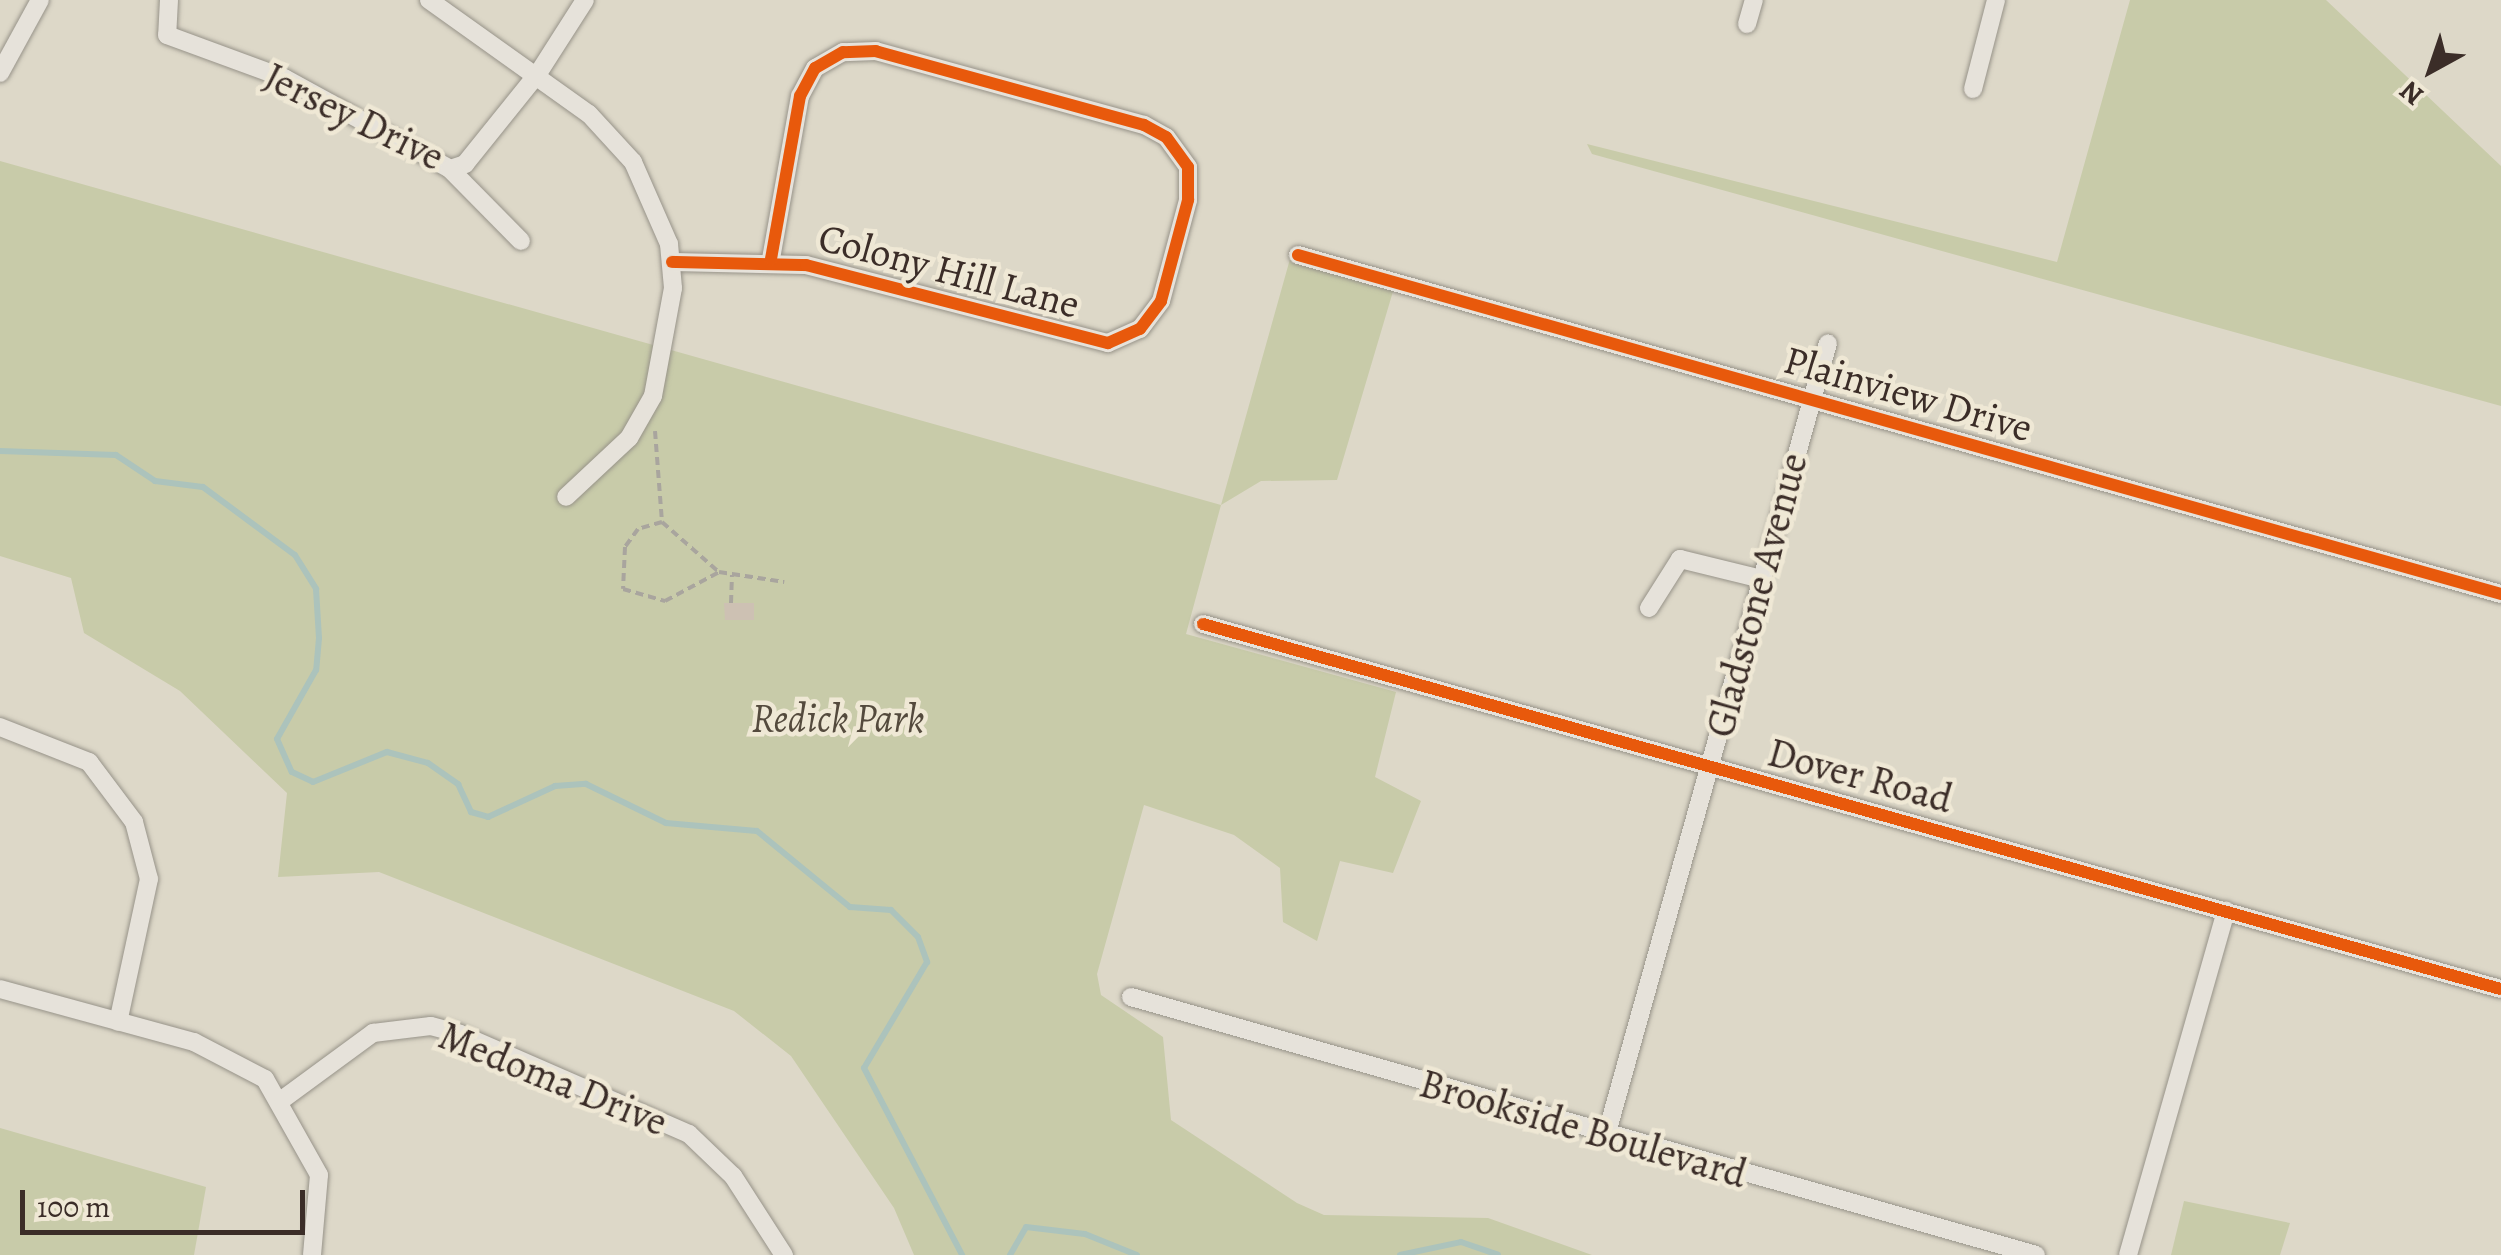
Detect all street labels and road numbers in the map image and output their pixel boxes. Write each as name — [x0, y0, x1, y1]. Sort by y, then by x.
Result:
street label: Jersey Drive — [256, 53, 452, 181]
street label: Colony Hill Lane — [813, 213, 1085, 329]
street label: Plainview Drive — [1778, 336, 2038, 452]
street label: Gladstone Avenue — [1696, 448, 1818, 742]
street label: Dover Road — [1763, 728, 1957, 824]
street label: Medoma Drive — [432, 1011, 674, 1147]
street label: Brookside Boulevard — [1414, 1059, 1752, 1199]

